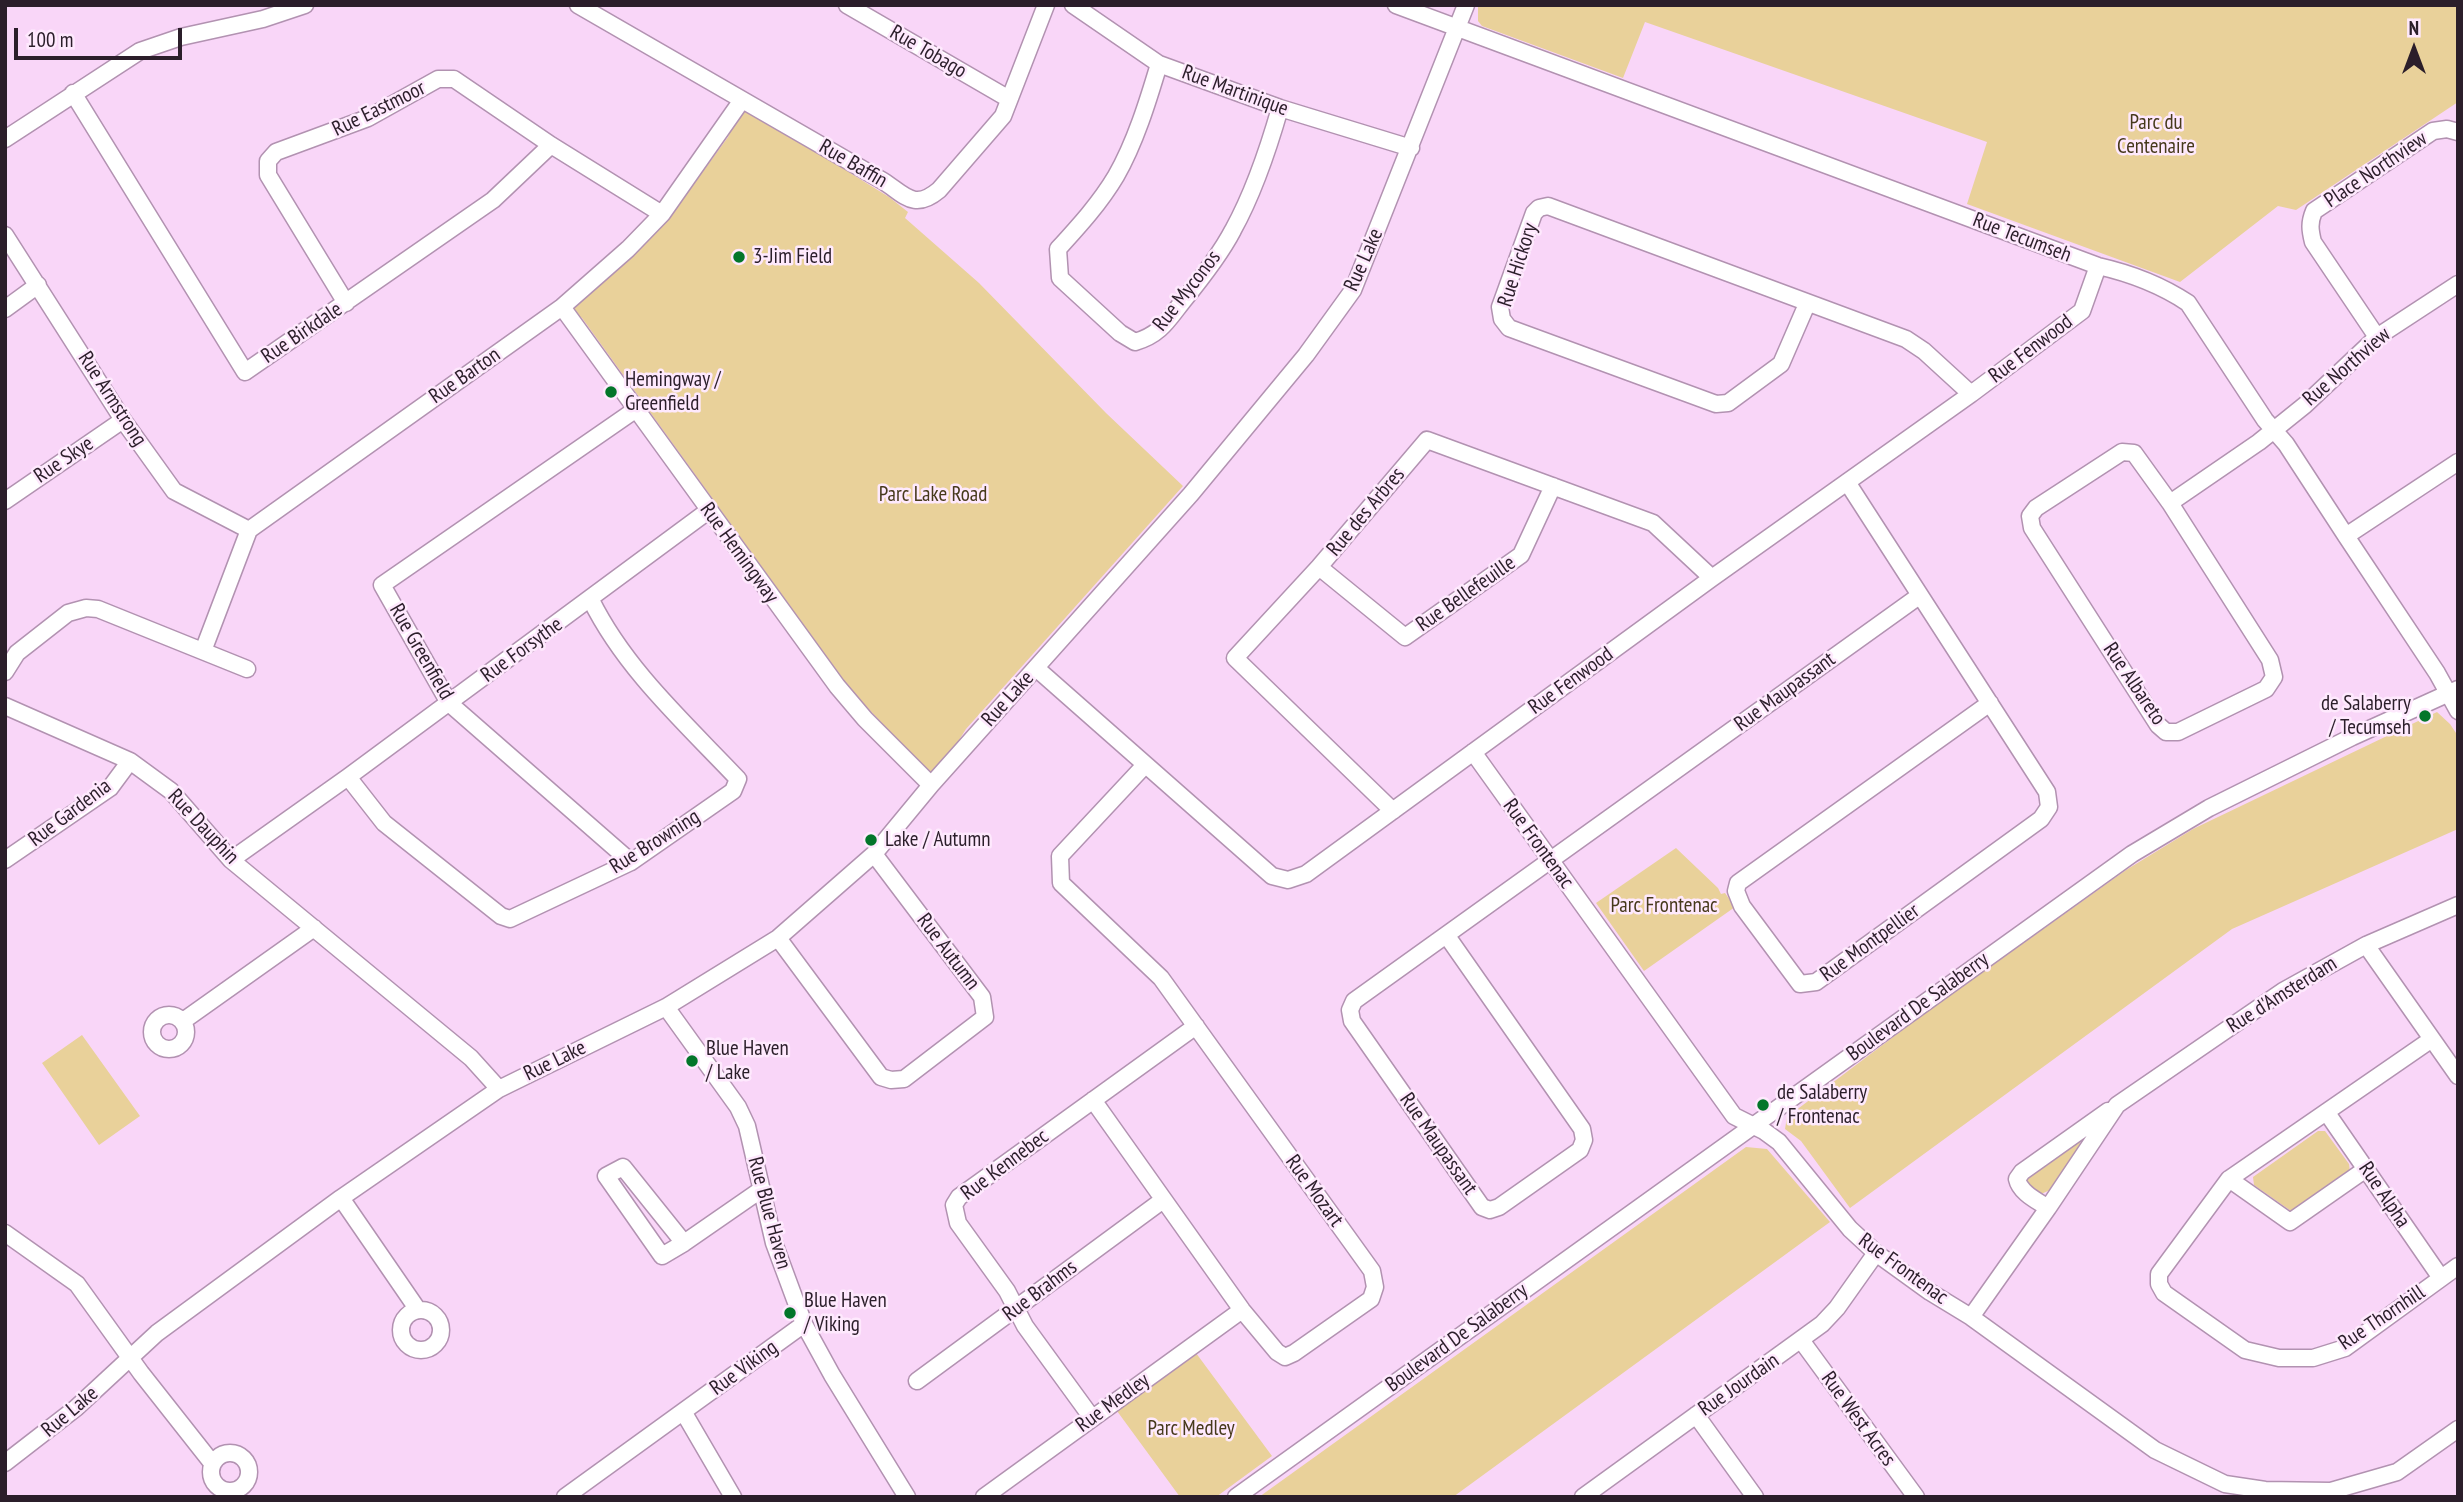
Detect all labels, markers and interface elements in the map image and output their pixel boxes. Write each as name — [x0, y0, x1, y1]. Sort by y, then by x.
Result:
scale bar — [18, 14, 186, 58]
north arrow — [2379, 14, 2449, 84]
text: N — [2409, 16, 2419, 40]
street label: Rue Tobago — [885, 20, 971, 84]
text: 100 m — [27, 26, 73, 53]
street label: Rue Martinique — [1178, 60, 1292, 122]
street label: Rue Eastmoor — [328, 76, 430, 142]
park label: Parc du Centenaire — [2117, 110, 2195, 160]
street label: Place Northview — [2320, 126, 2432, 214]
street label: Rue Baffin — [814, 134, 892, 194]
street label: Rue Tecumseh — [1969, 208, 2075, 268]
street label: Rue Hickory — [1493, 220, 1543, 310]
street label: Rue Lake — [1339, 225, 1389, 295]
place label: 3-Jim Field — [753, 244, 832, 270]
street label: Rue Myconos — [1148, 246, 1226, 336]
marker: 3-Jim Field — [731, 249, 747, 265]
street label: Rue Birkdale — [257, 297, 347, 369]
street label: Rue Fenwood — [1984, 309, 2078, 389]
street label: Rue Northview — [2298, 322, 2396, 412]
street label: Rue Barton — [425, 343, 505, 409]
street label: Rue Armstrong — [72, 347, 152, 451]
place label: Hemingway / Greenfield — [625, 367, 721, 417]
marker: Hemingway / Greenfield — [603, 384, 619, 400]
street label: Rue Skye — [30, 431, 98, 489]
street label: Rue des Arbres — [1322, 463, 1410, 561]
park label: Parc Lake Road — [879, 482, 987, 508]
street label: Rue Hemingway — [694, 498, 784, 608]
street label: Rue Bellefeuille — [1412, 551, 1520, 637]
street label: Rue Greenfield — [383, 600, 459, 704]
street label: Rue Forsythe — [476, 612, 568, 688]
street label: Rue Albareto — [2097, 638, 2171, 730]
street label: Rue Fenwood — [1524, 642, 1618, 720]
street label: Rue Maupassant — [1730, 647, 1840, 737]
street label: Rue Lake — [977, 666, 1039, 732]
place label: de Salaberry / Tecumseh — [2321, 691, 2411, 741]
marker: de Salaberry / Tecumseh — [2417, 708, 2433, 724]
street label: Rue Gardenia — [24, 774, 116, 852]
street label: Rue Dauphin — [162, 784, 244, 870]
street label: Rue Frontenac — [1497, 794, 1579, 894]
street label: Rue Browning — [605, 804, 705, 880]
place label: Lake / Autumn — [885, 827, 990, 853]
marker: Lake / Autumn — [863, 832, 879, 848]
park label: Parc Frontenac — [1610, 893, 1718, 919]
street label: Rue Montpellier — [1816, 899, 1924, 987]
street label: Rue Autumn — [911, 909, 985, 995]
street label: Boulevard De Salaberry — [1842, 947, 1994, 1067]
street label: Rue d'Amsterdam — [2222, 951, 2342, 1039]
street label: Rue Lake — [520, 1035, 590, 1087]
place label: Blue Haven / Lake — [706, 1036, 789, 1086]
marker: Blue Haven / Lake — [684, 1053, 700, 1069]
place label: de Salaberry / Frontenac — [1777, 1080, 1867, 1130]
street label: Rue Maupassant — [1394, 1088, 1482, 1200]
marker: de Salaberry / Frontenac — [1755, 1097, 1771, 1113]
street label: Rue Kennebec — [956, 1124, 1054, 1206]
street label: Rue Mozart — [1280, 1150, 1348, 1232]
street label: Rue Blue Haven — [742, 1154, 796, 1272]
street label: Rue Alpha — [2353, 1157, 2415, 1233]
street label: Rue Frontenac — [1853, 1228, 1953, 1310]
street label: Rue Brahms — [998, 1255, 1082, 1327]
street label: Boulevard De Salaberry — [1381, 1278, 1533, 1398]
street label: Rue Thornhill — [2334, 1280, 2430, 1356]
place label: Blue Haven / Viking — [804, 1288, 887, 1338]
marker: Blue Haven / Viking — [782, 1305, 798, 1321]
street label: Rue Viking — [705, 1335, 783, 1401]
street label: Rue Jourdain — [1694, 1348, 1784, 1422]
street label: Rue West Acres — [1815, 1367, 1901, 1471]
street label: Rue Medley — [1071, 1368, 1155, 1438]
street label: Rue Lake — [37, 1381, 103, 1443]
park label: Parc Medley — [1147, 1416, 1235, 1442]

